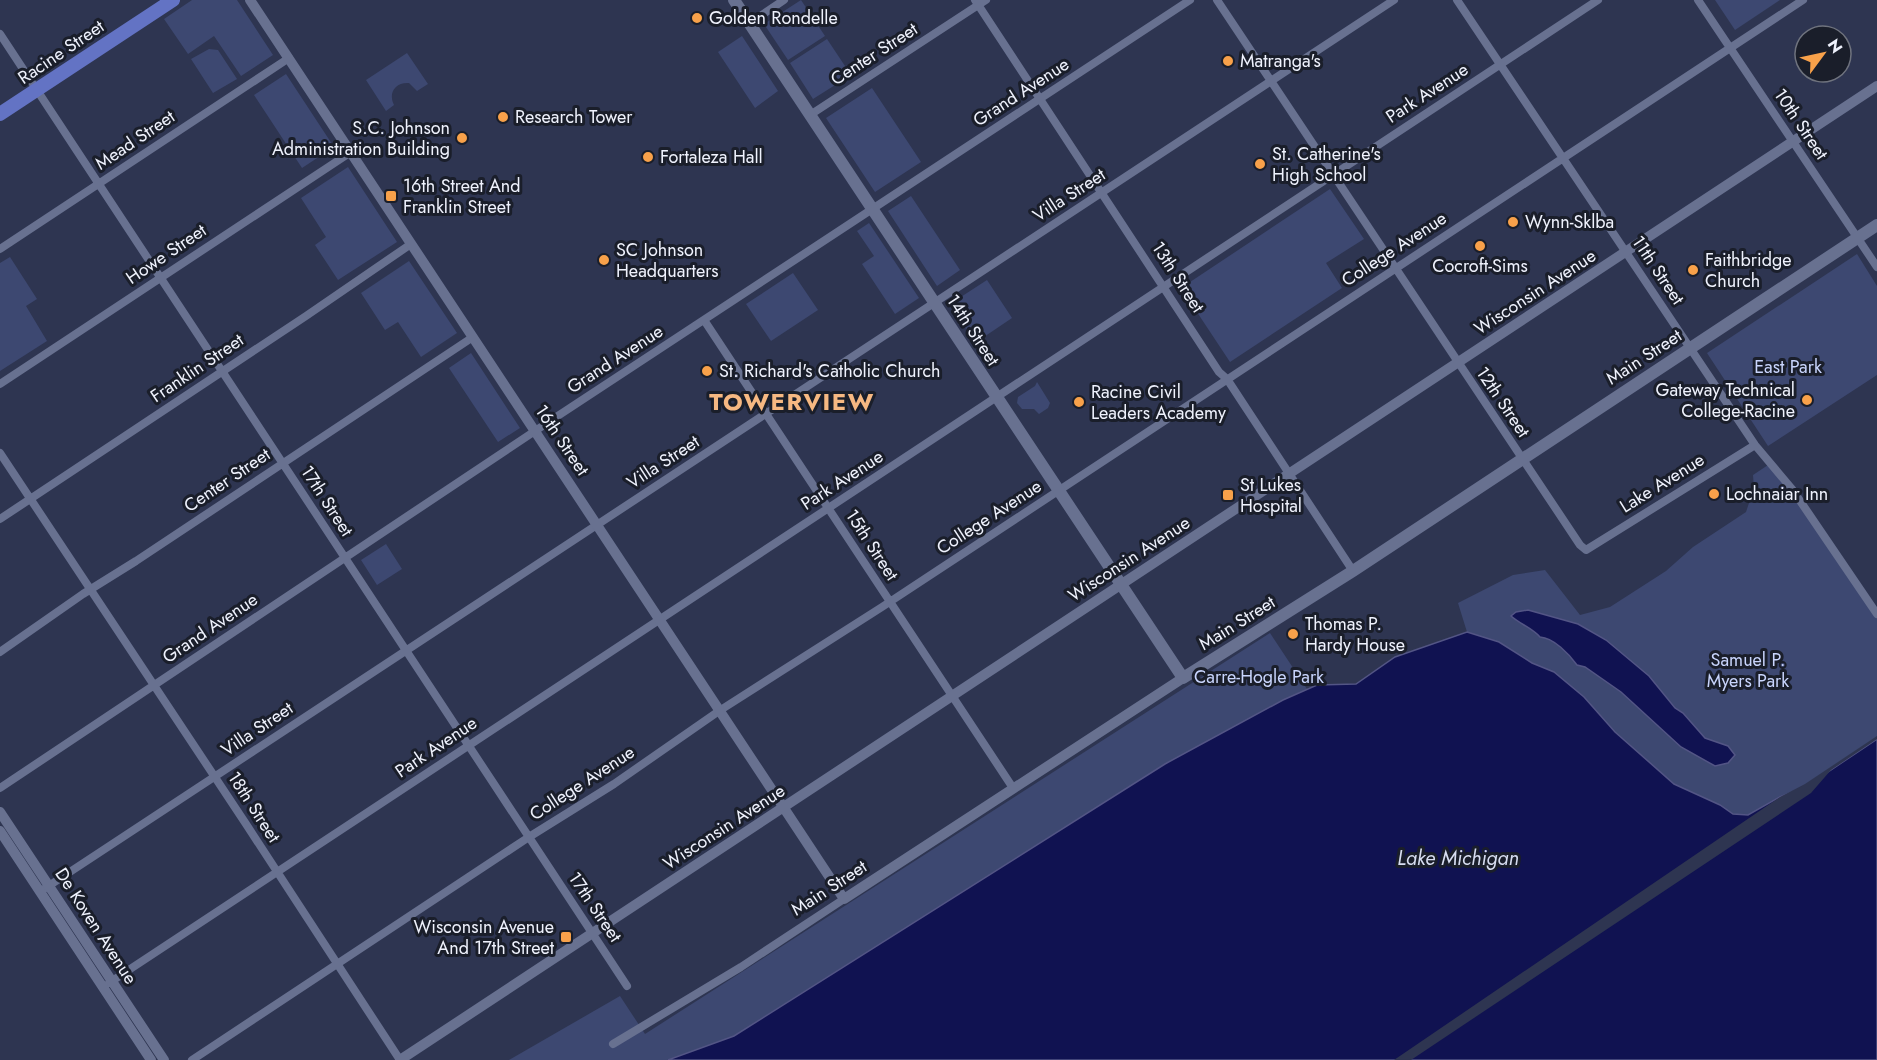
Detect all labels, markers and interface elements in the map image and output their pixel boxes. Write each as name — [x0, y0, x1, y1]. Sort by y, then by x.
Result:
place label: Golden Rondelle — [709, 5, 838, 31]
marker: Golden Rondelle — [690, 11, 704, 25]
street label: Racine Street — [13, 13, 110, 90]
street label: Center Street — [825, 16, 923, 92]
north arrow — [1793, 24, 1853, 84]
text: N — [1822, 35, 1848, 58]
place label: Matranga's — [1240, 48, 1321, 74]
street label: Grand Avenue — [968, 51, 1074, 133]
marker: Matranga's — [1221, 54, 1235, 68]
street label: Park Avenue — [1381, 57, 1473, 129]
street label: 10th Street — [1768, 83, 1835, 165]
street label: Mead Street — [90, 103, 181, 176]
place label: Research Tower — [515, 104, 633, 130]
marker: Research Tower — [496, 110, 510, 124]
place label: S.C. Johnson Administration Building — [272, 115, 450, 162]
marker: S.C. Johnson Administration Building — [455, 131, 469, 145]
place label: St. Catherine's High School — [1272, 141, 1381, 188]
place label: Fortaleza Hall — [660, 144, 763, 170]
marker: Fortaleza Hall — [641, 150, 655, 164]
marker: St. Catherine's High School — [1253, 157, 1267, 171]
street label: Villa Street — [1028, 161, 1111, 228]
place label: 16th Street And Franklin Street — [403, 173, 521, 220]
marker: 16th Street And Franklin Street — [384, 189, 398, 203]
street label: College Avenue — [1336, 205, 1452, 293]
place label: Wynn-Sklba — [1525, 209, 1614, 235]
marker: Wynn-Sklba — [1506, 215, 1520, 229]
street label: Howe Street — [121, 217, 212, 291]
street label: 11th Street — [1625, 230, 1691, 310]
street label: 13th Street — [1145, 236, 1211, 318]
place label: SC Johnson Headquarters — [616, 237, 719, 284]
marker: Cocroft-Sims — [1473, 239, 1487, 253]
street label: Wisconsin Avenue — [1469, 243, 1601, 341]
place label: Faithbridge Church — [1705, 247, 1791, 294]
marker: SC Johnson Headquarters — [597, 253, 611, 267]
place label: Cocroft-Sims — [1432, 253, 1528, 279]
marker: Faithbridge Church — [1686, 263, 1700, 277]
street label: 14th Street — [940, 289, 1006, 371]
street label: Grand Avenue — [562, 318, 668, 400]
street label: Main Street — [1601, 322, 1688, 391]
street label: Franklin Street — [145, 327, 249, 409]
park label: East Park — [1754, 354, 1822, 380]
place label: St. Richard's Catholic Church — [719, 358, 940, 384]
street label: 12th Street — [1470, 361, 1537, 443]
marker: St. Richard's Catholic Church — [700, 364, 714, 378]
place label: Gateway Technical College-Racine — [1656, 377, 1795, 424]
place label: Racine Civil Leaders Academy — [1091, 379, 1226, 426]
district label: TOWERVIEW — [709, 384, 875, 419]
marker: Gateway Technical College-Racine — [1800, 393, 1814, 407]
marker: Racine Civil Leaders Academy — [1072, 395, 1086, 409]
street label: 16th Street — [529, 399, 596, 481]
street label: Villa Street — [622, 428, 705, 495]
street label: Center Street — [179, 441, 276, 519]
street label: Park Avenue — [796, 444, 888, 516]
street label: Lake Avenue — [1615, 447, 1709, 519]
street label: 17th Street — [294, 461, 360, 542]
place label: St Lukes Hospital — [1240, 472, 1302, 519]
street label: College Avenue — [931, 473, 1047, 561]
place label: Lochnaiar Inn — [1726, 481, 1828, 507]
marker: Lochnaiar Inn — [1707, 487, 1721, 501]
marker: St Lukes Hospital — [1221, 488, 1235, 502]
street label: 15th Street — [839, 504, 905, 586]
street label: Wisconsin Avenue — [1063, 510, 1195, 608]
street label: Grand Avenue — [157, 586, 263, 670]
street label: Main Street — [1194, 589, 1281, 657]
place label: Thomas P. Hardy House — [1305, 611, 1405, 658]
marker: Thomas P. Hardy House — [1286, 627, 1300, 641]
park label: Samuel P. Myers Park — [1707, 647, 1789, 694]
park label: Carre-Hogle Park — [1194, 664, 1324, 690]
street label: Villa Street — [216, 695, 299, 763]
street label: Park Avenue — [390, 710, 482, 784]
street label: College Avenue — [524, 739, 640, 827]
street label: 18th Street — [221, 766, 287, 848]
street label: Wisconsin Avenue — [658, 778, 790, 876]
water label: Lake Michigan — [1397, 844, 1519, 873]
street label: Main Street — [786, 853, 873, 922]
street label: De Koven Avenue — [49, 863, 143, 989]
street label: 17th Street — [562, 867, 628, 948]
place label: Wisconsin Avenue And 17th Street — [414, 914, 555, 961]
marker: Wisconsin Avenue And 17th Street — [559, 930, 573, 944]

